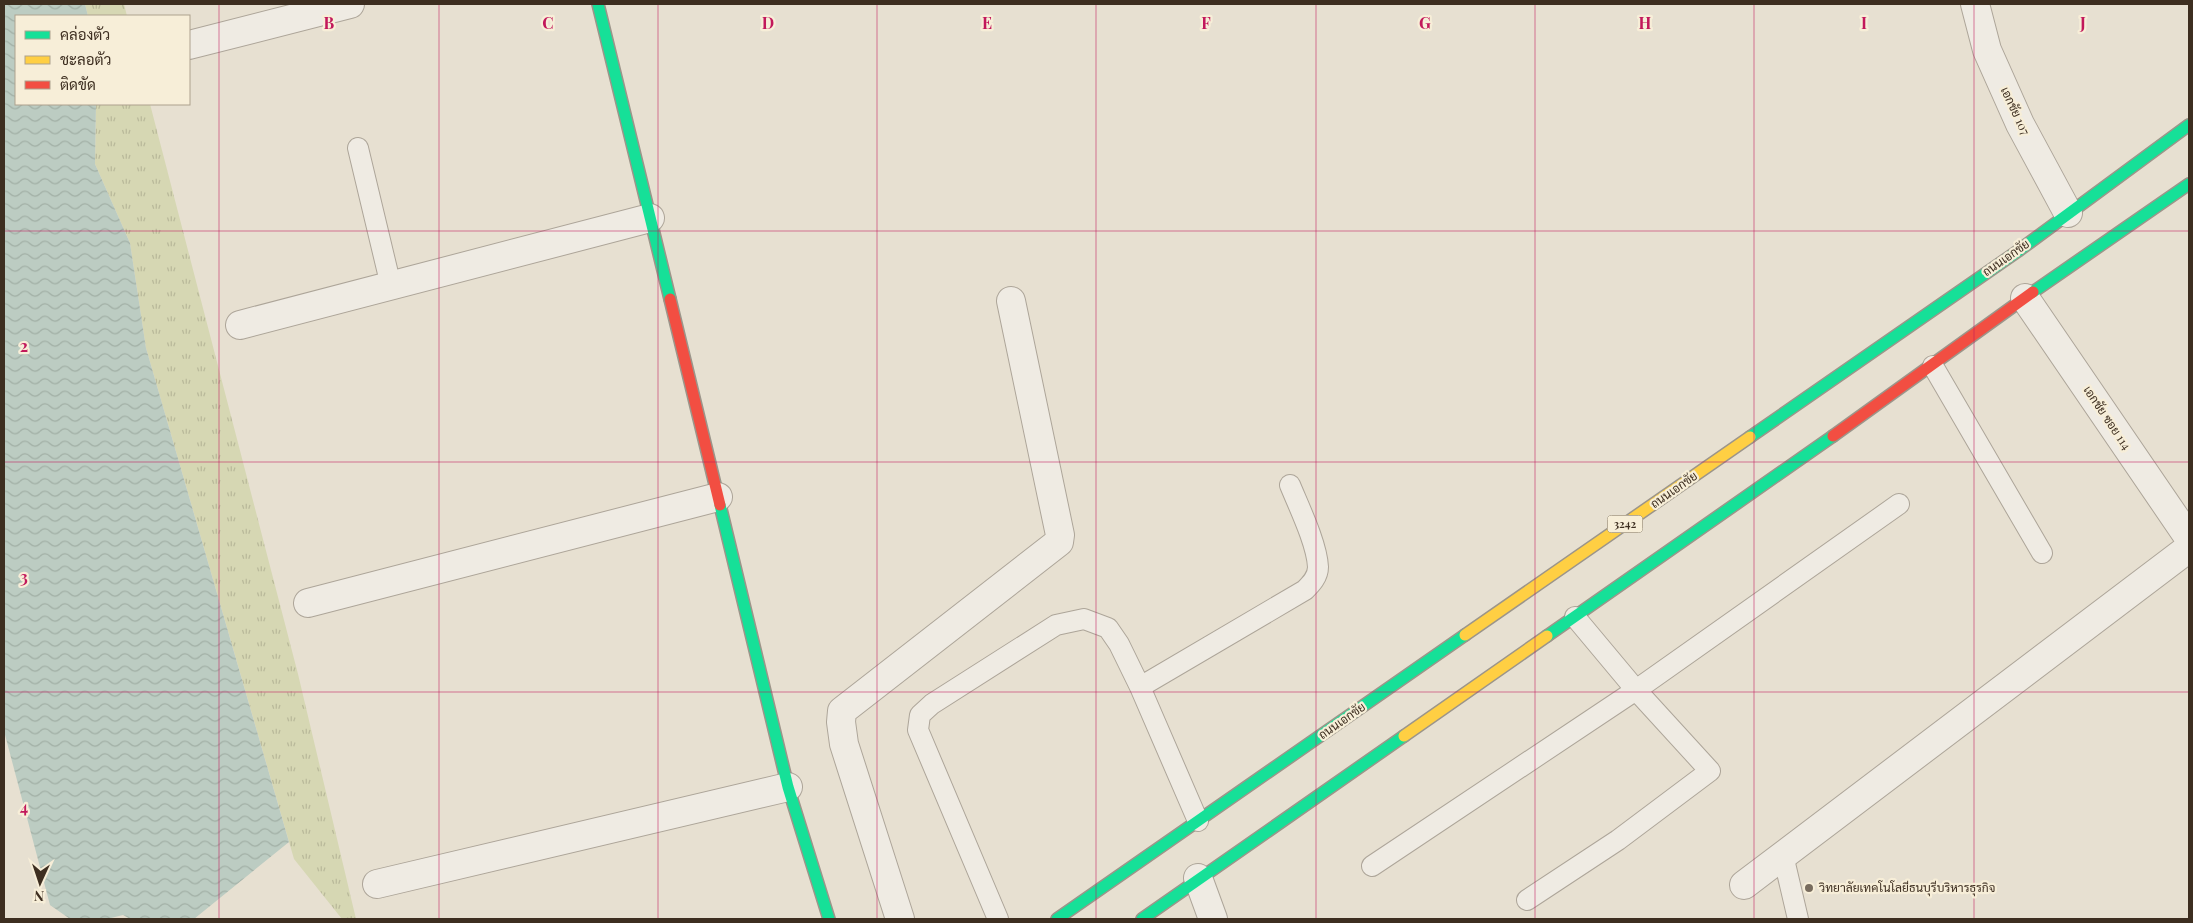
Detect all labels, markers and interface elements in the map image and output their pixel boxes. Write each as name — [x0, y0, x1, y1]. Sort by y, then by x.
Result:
text: B — [324, 12, 335, 33]
text: C — [542, 12, 554, 33]
text: D — [762, 12, 774, 33]
text: E — [982, 12, 992, 33]
text: F — [1201, 12, 1211, 33]
text: G — [1419, 12, 1431, 33]
text: H — [1639, 12, 1652, 33]
text: I — [1861, 12, 1867, 33]
text: J — [2079, 12, 2086, 33]
legend — [15, 15, 190, 105]
text: คล่องตัว — [60, 24, 110, 44]
text: ชะลอตัว — [60, 49, 111, 69]
text: ติดขัด — [60, 74, 96, 94]
street label: เอกชัย 107 — [1998, 84, 2034, 137]
street label: ถนนเอกชัย — [1979, 235, 2032, 279]
text: 2 — [20, 335, 28, 356]
street label: เอกชัย ซอย 114 — [2081, 382, 2135, 453]
street label: ถนนเอกชัย — [1647, 467, 1700, 511]
road number: 3242 — [1608, 516, 1642, 532]
text: 3 — [20, 566, 28, 587]
street label: ถนนเอกชัย — [1315, 698, 1368, 742]
text: 4 — [20, 796, 28, 817]
north arrow — [15, 858, 65, 908]
place label: วิทยาลัยเทคโนโลยีธนบุรีบริหารธุรกิจ — [1818, 879, 1995, 897]
marker: วิทยาลัยเทคโนโลยีธนบุรีบริหารธุรกิจ — [1803, 882, 1815, 894]
text: N — [34, 887, 45, 906]

